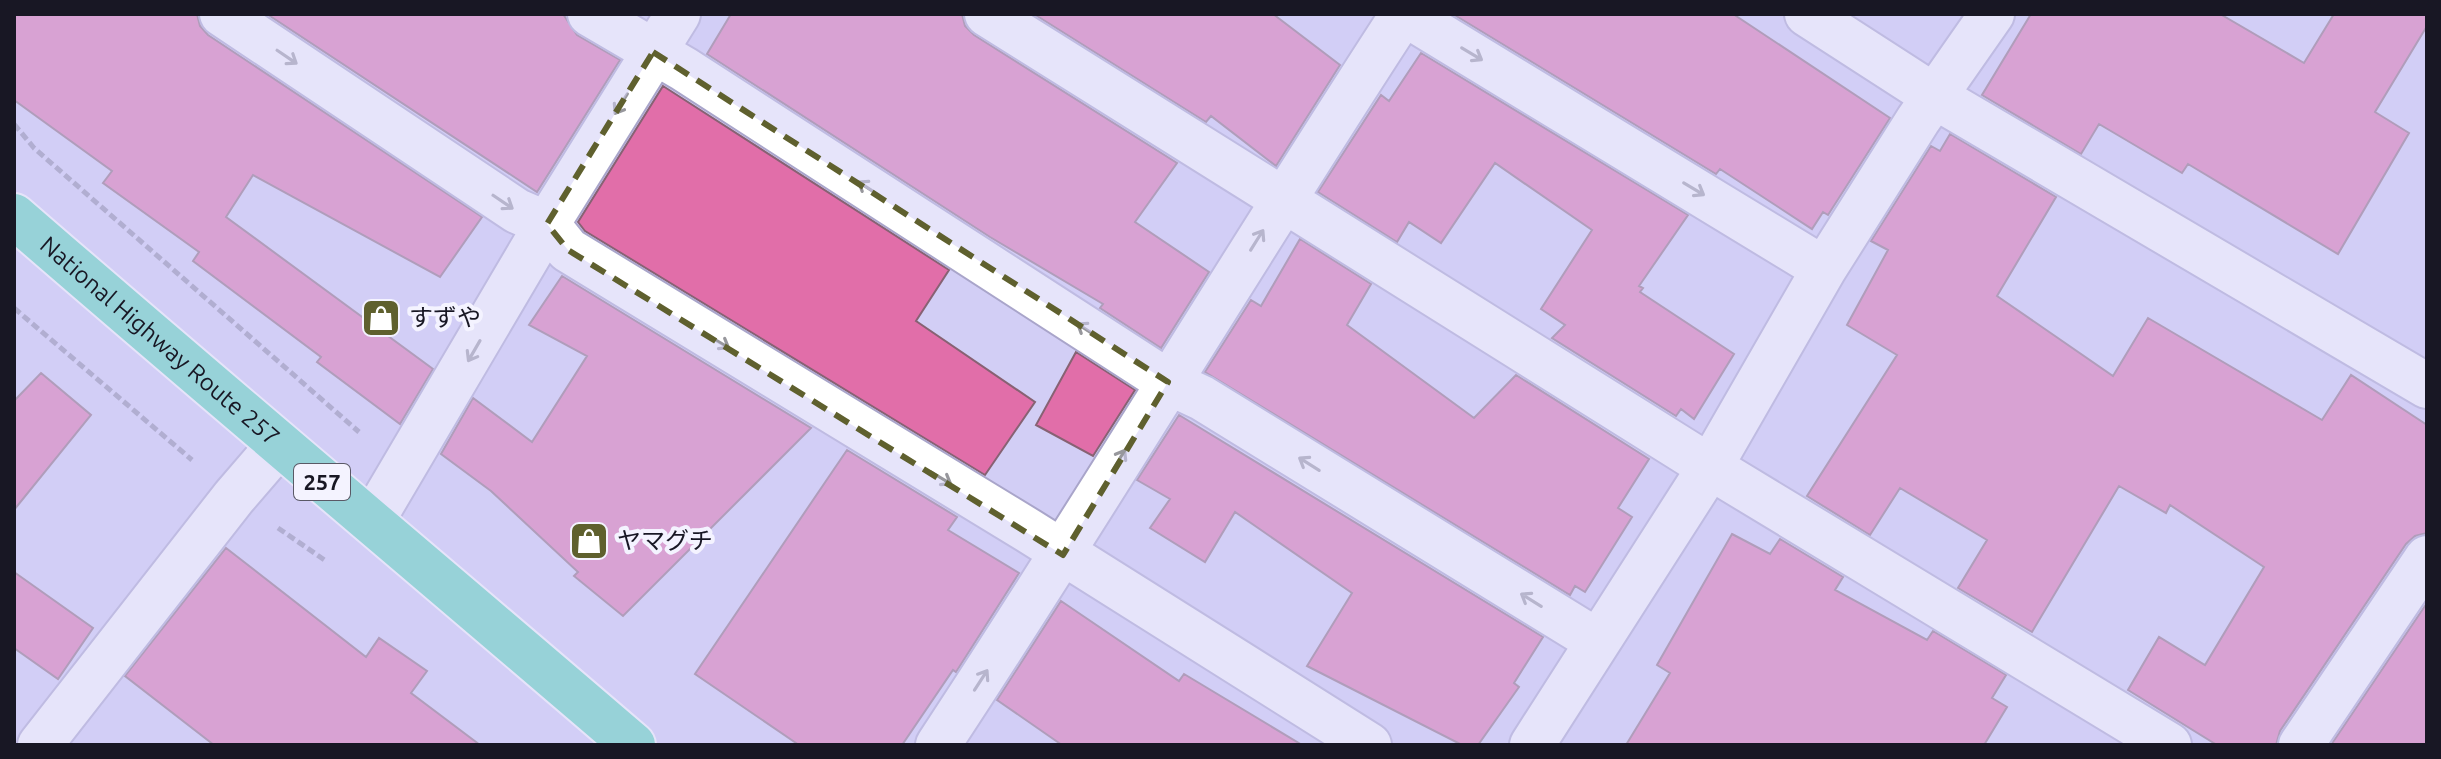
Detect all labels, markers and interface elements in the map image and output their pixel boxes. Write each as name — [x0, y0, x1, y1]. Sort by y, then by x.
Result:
one-way arrow — [1460, 47, 1483, 63]
one-way arrow — [275, 49, 297, 66]
one-way arrow — [613, 92, 629, 115]
one-way arrow — [858, 180, 880, 197]
one-way arrow — [1682, 181, 1705, 197]
one-way arrow — [491, 194, 514, 210]
one-way arrow — [1249, 229, 1266, 251]
street label: National Highway Route 257 — [35, 231, 285, 451]
shop icon: すずや — [360, 297, 402, 339]
place label: すずや — [409, 304, 481, 331]
one-way arrow — [1076, 321, 1098, 338]
one-way arrow — [707, 334, 730, 350]
one-way arrow — [466, 339, 482, 362]
one-way arrow — [1112, 449, 1128, 472]
one-way arrow — [1298, 455, 1321, 471]
road number: 257 — [294, 464, 350, 500]
one-way arrow — [929, 470, 952, 486]
shop icon: ヤマグチ — [568, 520, 610, 562]
place label: ヤマグチ — [617, 527, 713, 554]
one-way arrow — [1520, 592, 1543, 608]
one-way arrow — [973, 669, 989, 692]

